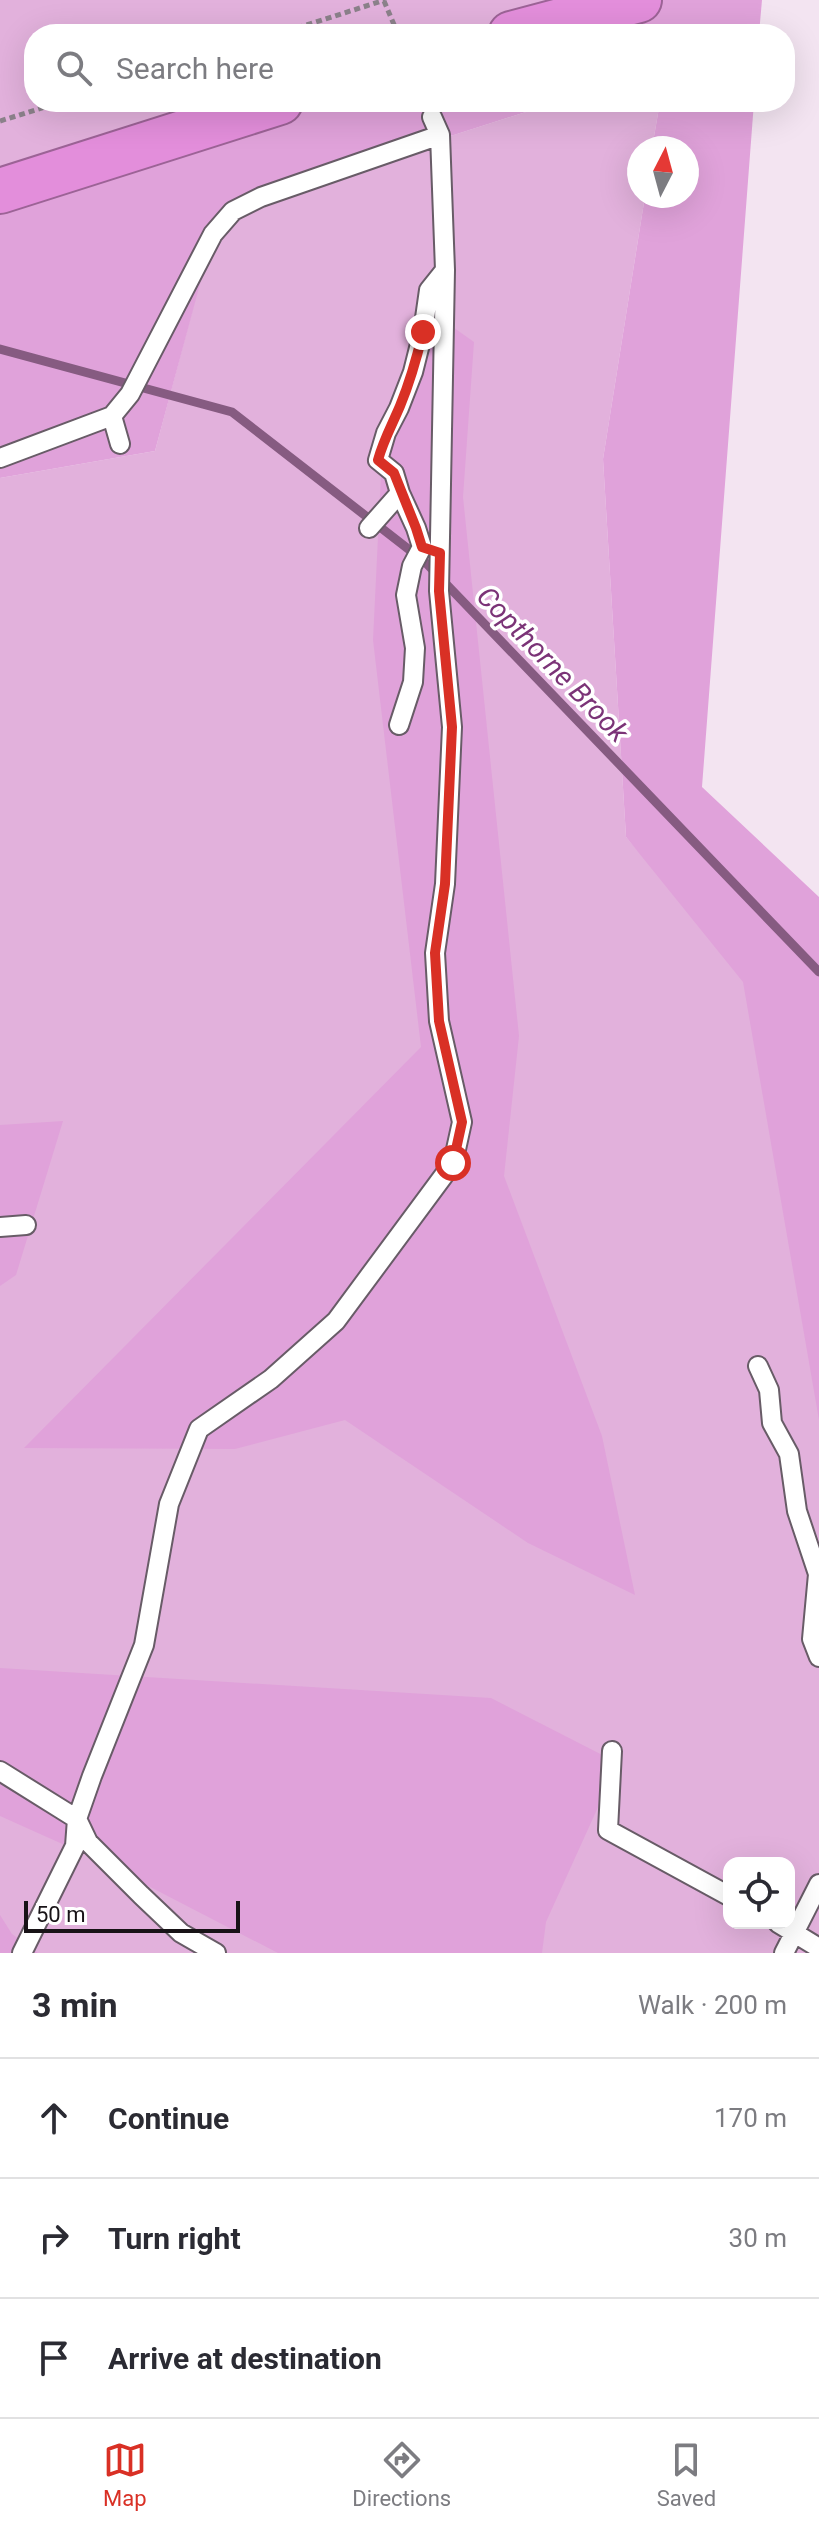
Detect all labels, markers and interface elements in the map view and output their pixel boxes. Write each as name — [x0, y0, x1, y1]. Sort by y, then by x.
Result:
search box — [24, 24, 795, 112]
icon: search — [52, 46, 96, 90]
text: Search here — [116, 51, 274, 86]
north arrow — [627, 136, 699, 208]
route end — [405, 314, 441, 350]
water label: Copthorne Brook — [470, 580, 636, 750]
route start — [435, 1145, 471, 1181]
map controls — [723, 1857, 795, 1929]
button: locate — [723, 1857, 795, 1929]
scale bar — [24, 1897, 240, 1933]
text: 50 m — [36, 1902, 85, 1927]
text: 3 min — [32, 1985, 117, 2025]
text: Walk · 200 m — [638, 1990, 787, 2020]
icon: ahead — [32, 2096, 76, 2140]
text: Continue — [108, 2101, 229, 2136]
text: 170 m — [714, 2103, 787, 2133]
icon: right — [32, 2216, 76, 2260]
text: Turn right — [108, 2221, 241, 2256]
text: 30 m — [729, 2223, 787, 2253]
icon: arrive — [32, 2336, 76, 2380]
text: Arrive at destination — [108, 2341, 382, 2376]
tab: Map — [103, 2438, 147, 2511]
tab: Directions — [352, 2438, 451, 2511]
tab: Saved — [657, 2438, 716, 2511]

